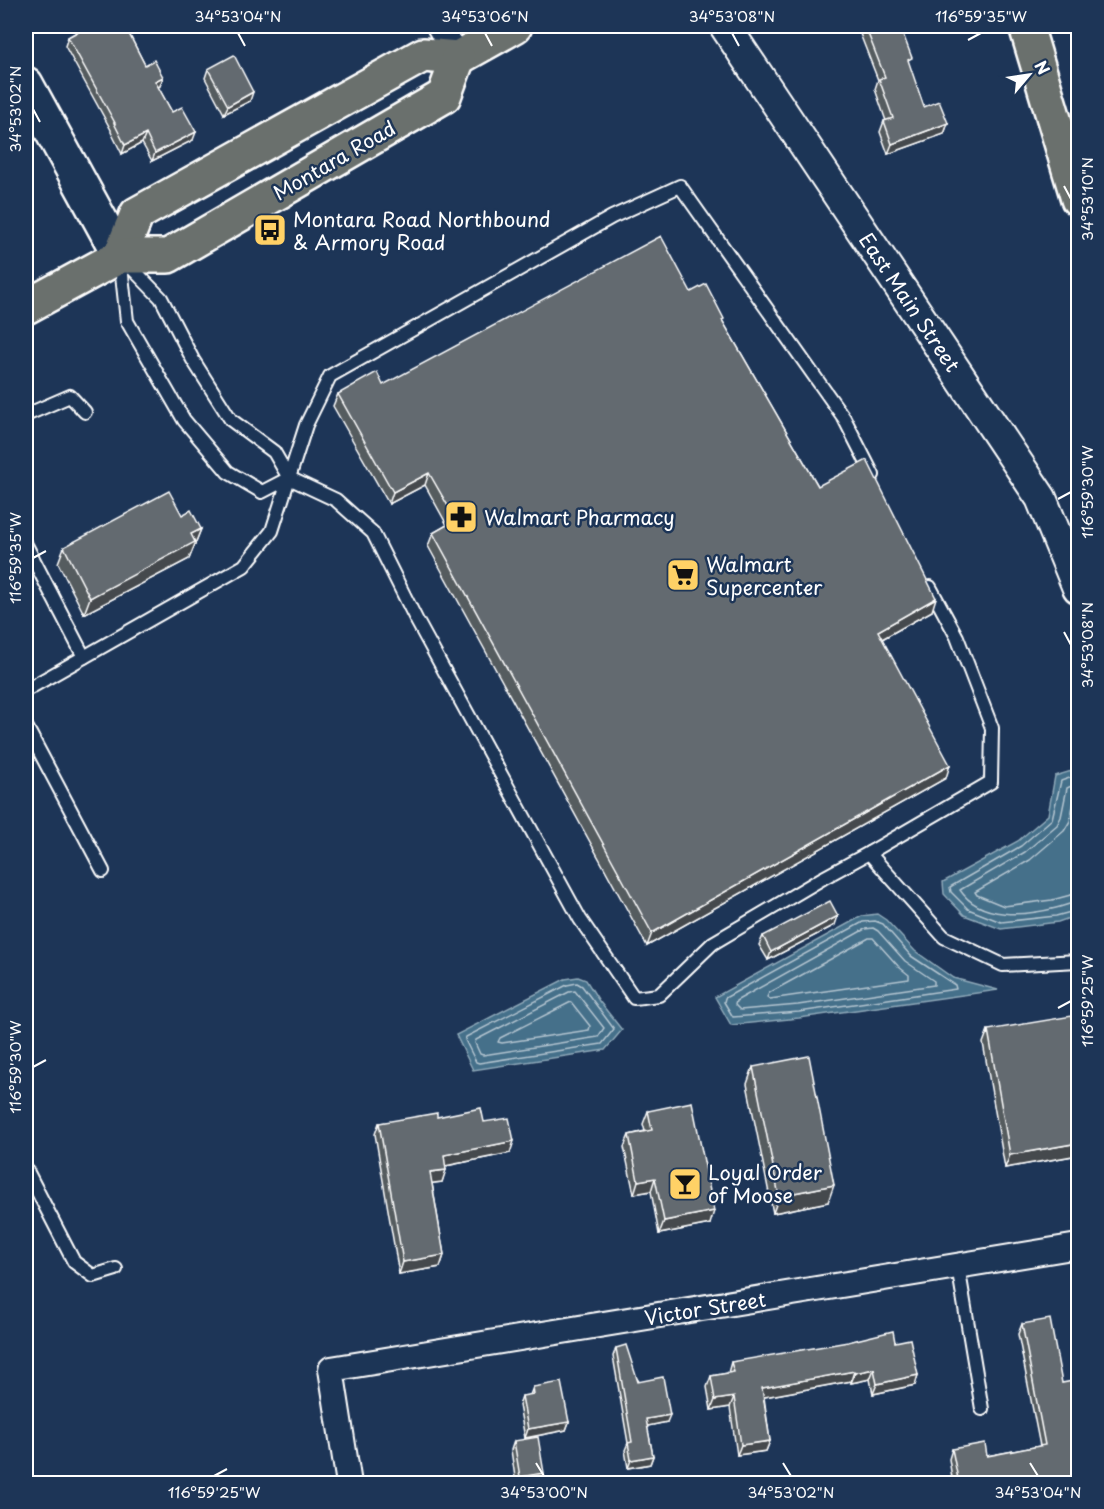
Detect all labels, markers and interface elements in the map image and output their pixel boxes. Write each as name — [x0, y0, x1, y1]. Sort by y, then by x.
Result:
text: 34°53'04"N — [195, 4, 281, 27]
text: 34°53'06"N — [441, 4, 529, 27]
text: 34°53'08"N — [689, 4, 775, 27]
text: 116°59'35"W — [935, 4, 1028, 27]
north arrow — [999, 45, 1059, 105]
text: N — [1029, 56, 1057, 79]
text: 34°53'02"N — [3, 65, 26, 153]
street label: Montara Road — [267, 113, 401, 207]
text: 34°53'10"N — [1075, 157, 1098, 241]
place label: Montara Road Northbound & Armory Road — [293, 204, 551, 257]
bus stop icon: Montara Road Northbound & Armory Road — [252, 212, 288, 248]
street label: East Main Street — [852, 226, 968, 378]
text: 116°59'30"W — [1075, 445, 1098, 539]
pharmacy icon: Walmart Pharmacy — [443, 499, 479, 535]
place label: Walmart Pharmacy — [484, 502, 675, 532]
text: 116°59'35"W — [3, 511, 26, 604]
place label: Walmart Supercenter — [706, 549, 823, 602]
supermarket icon: Walmart Supercenter — [665, 557, 701, 593]
text: 34°53'08"N — [1075, 602, 1098, 688]
text: 116°59'25"W — [1075, 954, 1098, 1047]
text: 116°59'30"W — [3, 1020, 26, 1114]
place label: Loyal Order of Moose — [708, 1157, 823, 1210]
bar icon: Loyal Order of Moose — [667, 1166, 703, 1202]
street label: Victor Street — [642, 1284, 768, 1332]
text: 116°59'25"W — [168, 1480, 261, 1503]
text: 34°53'00"N — [500, 1480, 588, 1503]
text: 34°53'02"N — [747, 1480, 835, 1503]
text: 34°53'04"N — [995, 1480, 1081, 1503]

